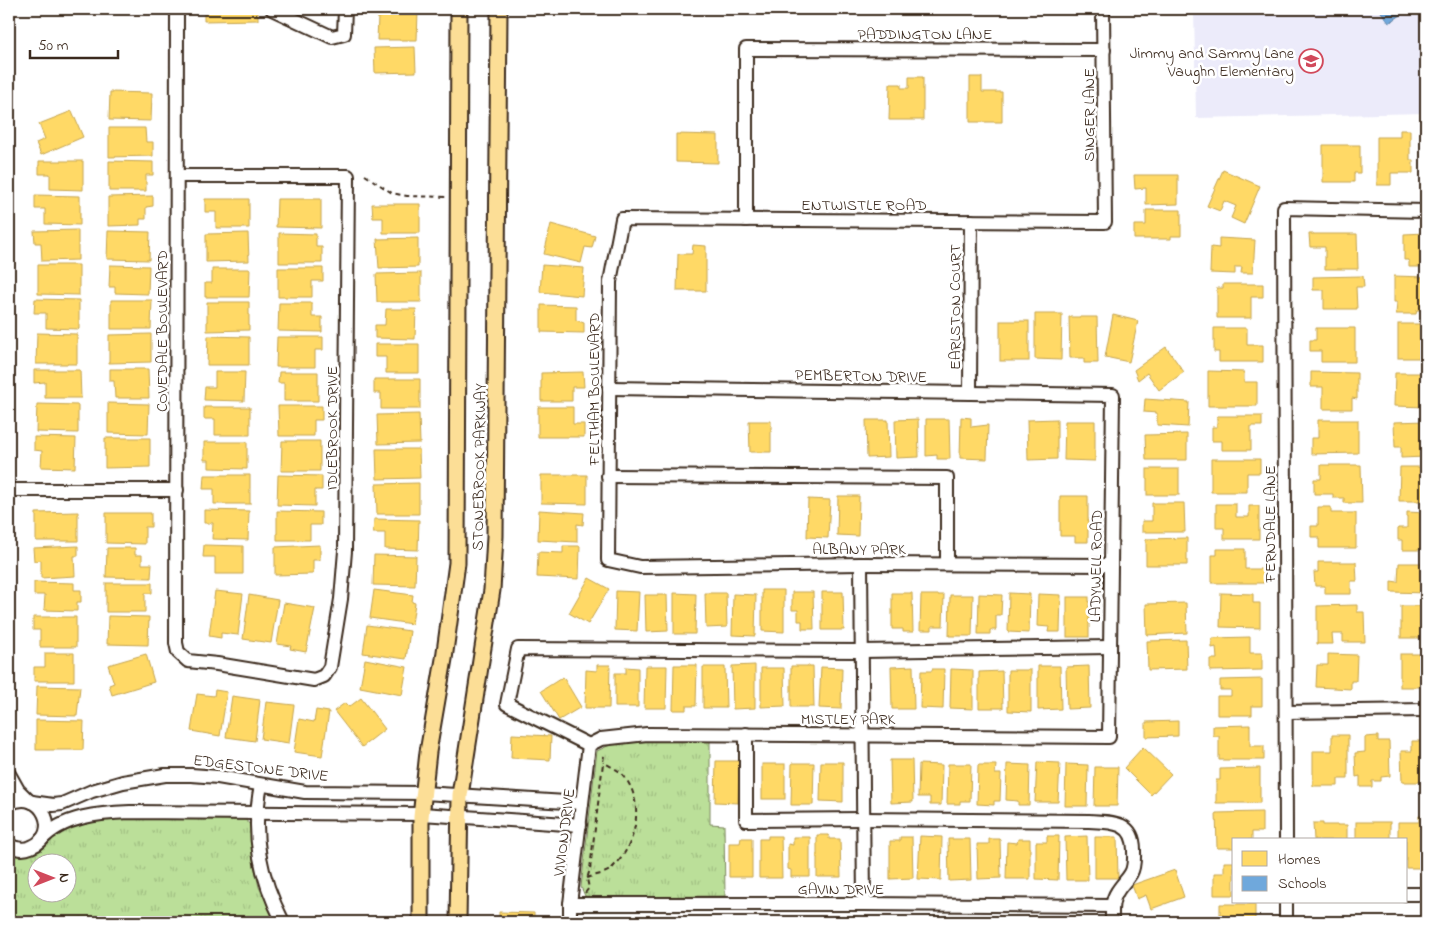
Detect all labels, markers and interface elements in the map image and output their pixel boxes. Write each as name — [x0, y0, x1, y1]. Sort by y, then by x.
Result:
street label: PADDINGTON LANE — [858, 23, 992, 47]
scale bar — [30, 28, 118, 60]
text: 50 m — [38, 35, 69, 57]
place label: Jimmy and Sammy Lane Vaughn Elementary — [1130, 42, 1295, 84]
school or university icon: Jimmy and Sammy Lane Vaughn Elementary — [1298, 48, 1324, 74]
street label: SINGER LANE — [1078, 68, 1102, 162]
street label: ENTWISTLE ROAD — [801, 194, 927, 218]
street label: EARLSTON COURT — [944, 244, 968, 370]
street label: COVEDALE BOULEVARD — [151, 250, 175, 412]
street label: FELTHAM BOULEVARD — [583, 313, 607, 467]
street label: PEMBERTON DRIVE — [795, 364, 927, 390]
street label: IDLEBROOK DRIVE — [321, 366, 345, 490]
street label: STONEBROOK PARKWAY — [467, 383, 493, 551]
street label: FERNDALE LANE — [1259, 465, 1283, 584]
street label: LADYWELL ROAD — [1084, 509, 1110, 623]
street label: ALBANY PARK — [812, 538, 906, 562]
street label: MISTLEY PARK — [801, 708, 896, 732]
street label: EDGESTONE DRIVE — [192, 749, 330, 789]
street label: VIVION DRIVE — [548, 787, 582, 879]
legend — [1232, 838, 1408, 904]
text: Homes — [1278, 849, 1321, 871]
north arrow — [28, 854, 78, 904]
text: N — [53, 873, 74, 883]
text: Schools — [1278, 873, 1327, 895]
street label: GAVIN DRIVE — [798, 878, 884, 902]

